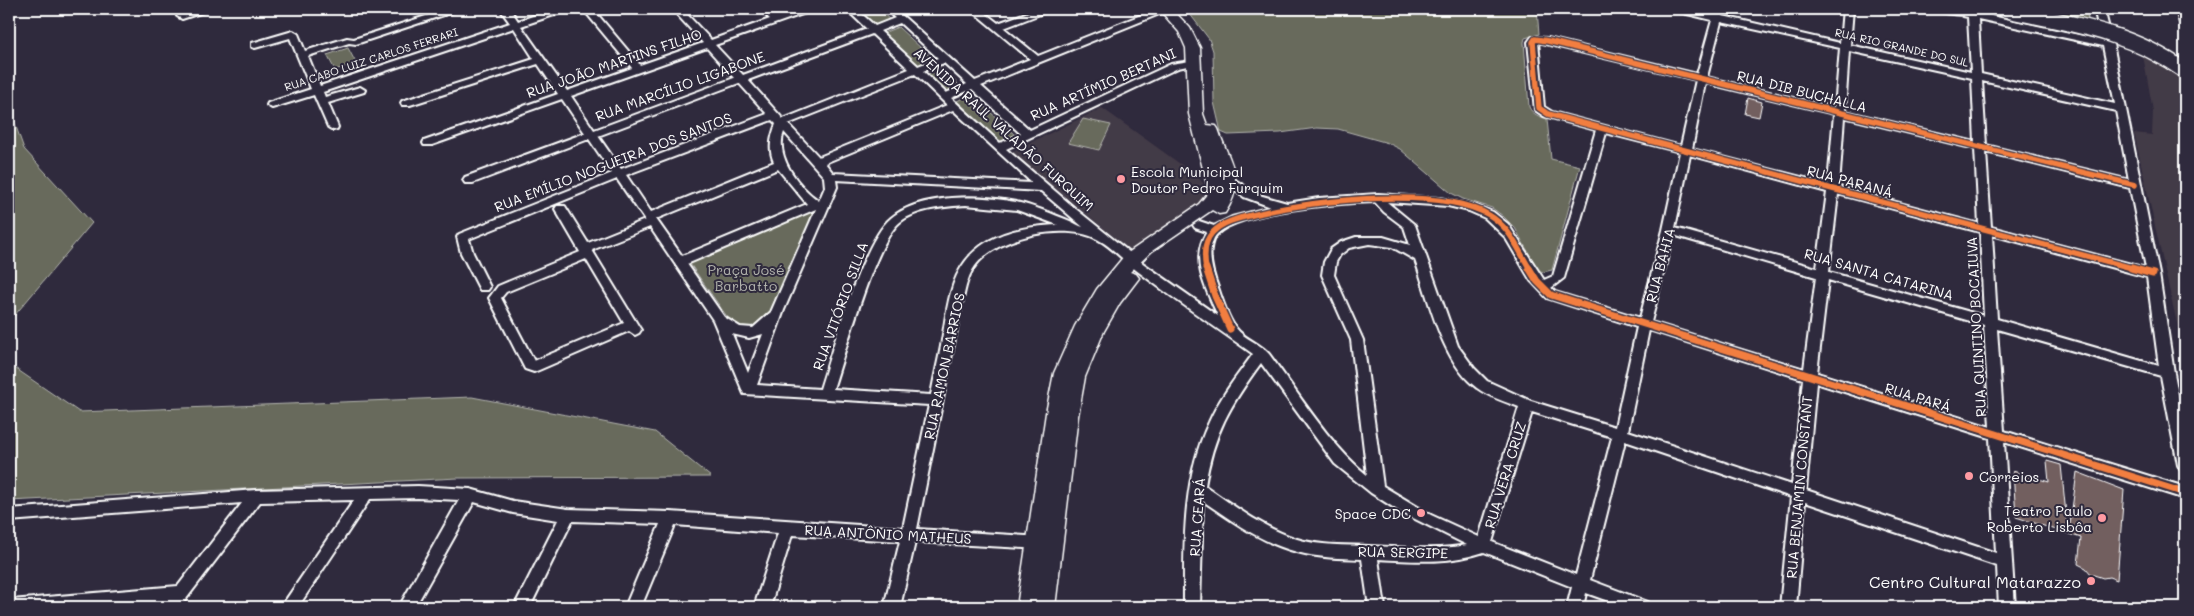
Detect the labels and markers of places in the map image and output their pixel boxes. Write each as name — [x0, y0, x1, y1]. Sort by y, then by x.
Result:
place label: Escola Municipal Doutor Pedro Furquim — [1131, 162, 1283, 197]
marker: Escola Municipal Doutor Pedro Furquim — [1115, 173, 1127, 185]
place label: Correios — [1979, 467, 2039, 486]
marker: Correios — [1963, 470, 1975, 482]
place label: Teatro Paulo Roberto Lisbôa — [1987, 501, 2092, 536]
place label: Space CDC — [1335, 504, 1411, 523]
marker: Space CDC — [1415, 507, 1427, 519]
marker: Teatro Paulo Roberto Lisbôa — [2096, 512, 2108, 524]
place label: Centro Cultural Matarazzo — [1869, 571, 2081, 592]
marker: Centro Cultural Matarazzo — [2085, 575, 2097, 587]

